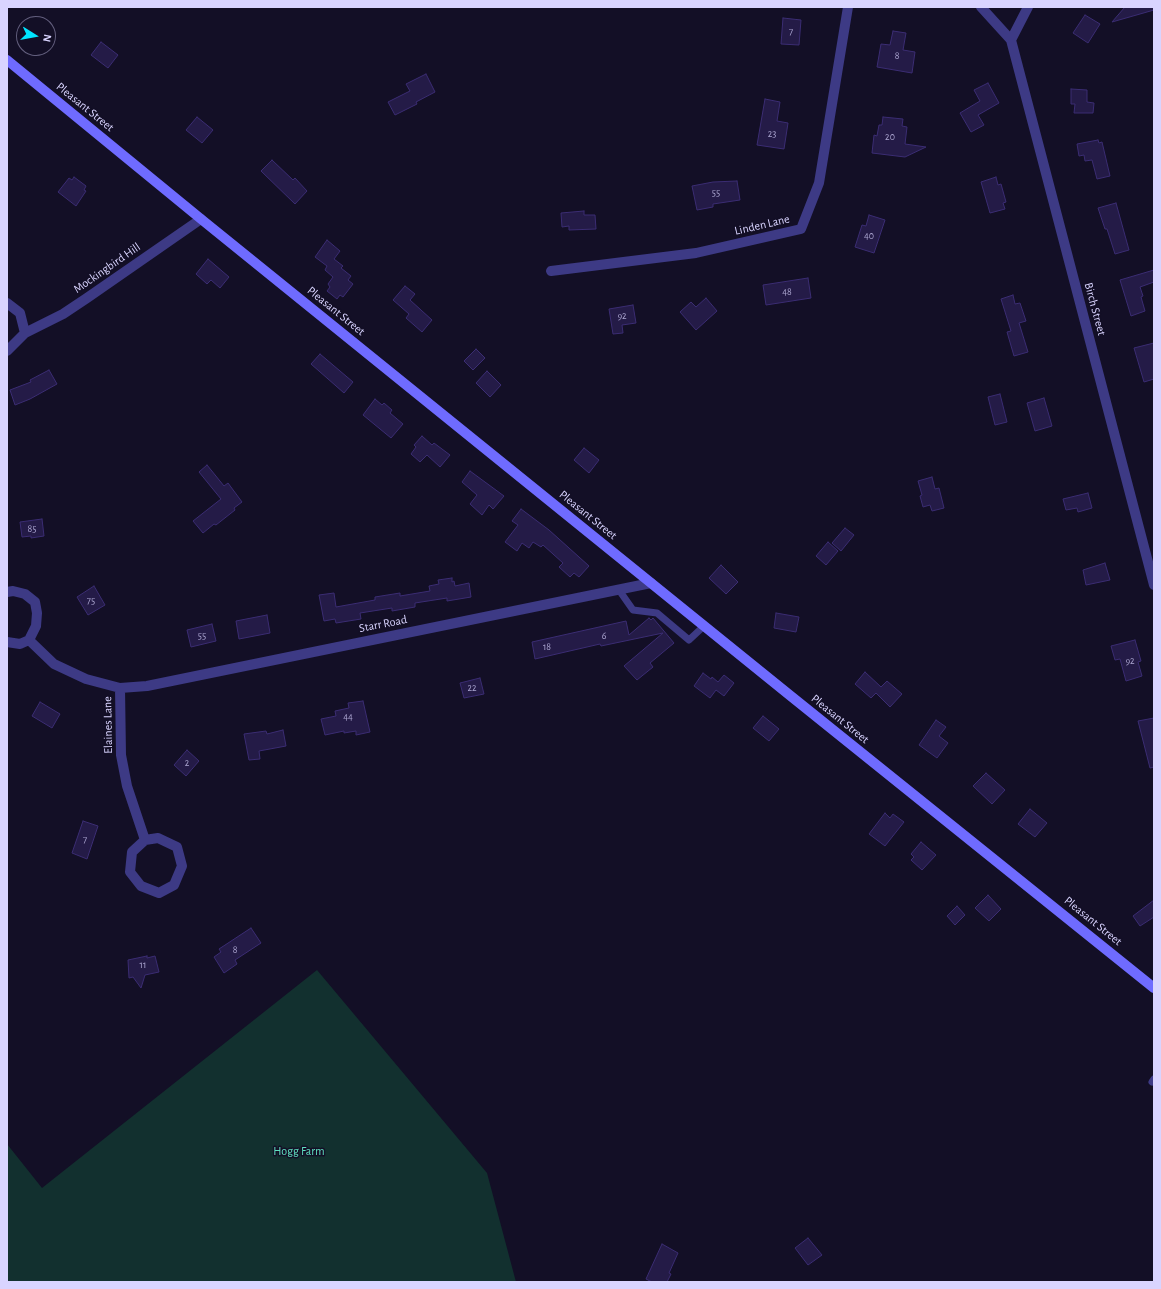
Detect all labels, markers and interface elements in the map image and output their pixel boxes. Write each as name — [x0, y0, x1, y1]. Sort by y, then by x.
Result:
north arrow — [16, 16, 56, 56]
house number: 7 — [789, 26, 793, 38]
text: N — [41, 33, 53, 43]
house number: 8 — [895, 50, 899, 62]
street label: Pleasant Street — [53, 79, 117, 135]
house number: 23 — [768, 128, 776, 140]
house number: 20 — [885, 131, 895, 143]
house number: 55 — [712, 187, 720, 199]
street label: Linden Lane — [733, 212, 791, 238]
house number: 40 — [864, 230, 874, 242]
street label: Mockingbird Hill — [71, 240, 143, 296]
street label: Birch Street — [1081, 281, 1109, 337]
street label: Pleasant Street — [304, 283, 368, 339]
house number: 48 — [782, 286, 792, 298]
house number: 92 — [617, 310, 627, 322]
street label: Pleasant Street — [556, 487, 620, 543]
house number: 85 — [28, 523, 36, 535]
house number: 75 — [87, 595, 95, 607]
street label: Starr Road — [358, 612, 408, 636]
house number: 55 — [198, 630, 206, 642]
house number: 6 — [602, 630, 606, 642]
house number: 18 — [543, 641, 551, 653]
house number: 92 — [1125, 655, 1135, 667]
house number: 22 — [467, 682, 477, 694]
street label: Pleasant Street — [808, 691, 872, 747]
street label: Elaines Lane — [100, 696, 116, 754]
house number: 44 — [343, 711, 353, 723]
house number: 2 — [185, 757, 189, 769]
house number: 7 — [83, 834, 87, 846]
street label: Pleasant Street — [1061, 893, 1125, 949]
house number: 8 — [233, 944, 237, 956]
house number: 11 — [140, 959, 146, 971]
park label: Hogg Farm — [273, 1144, 325, 1158]

